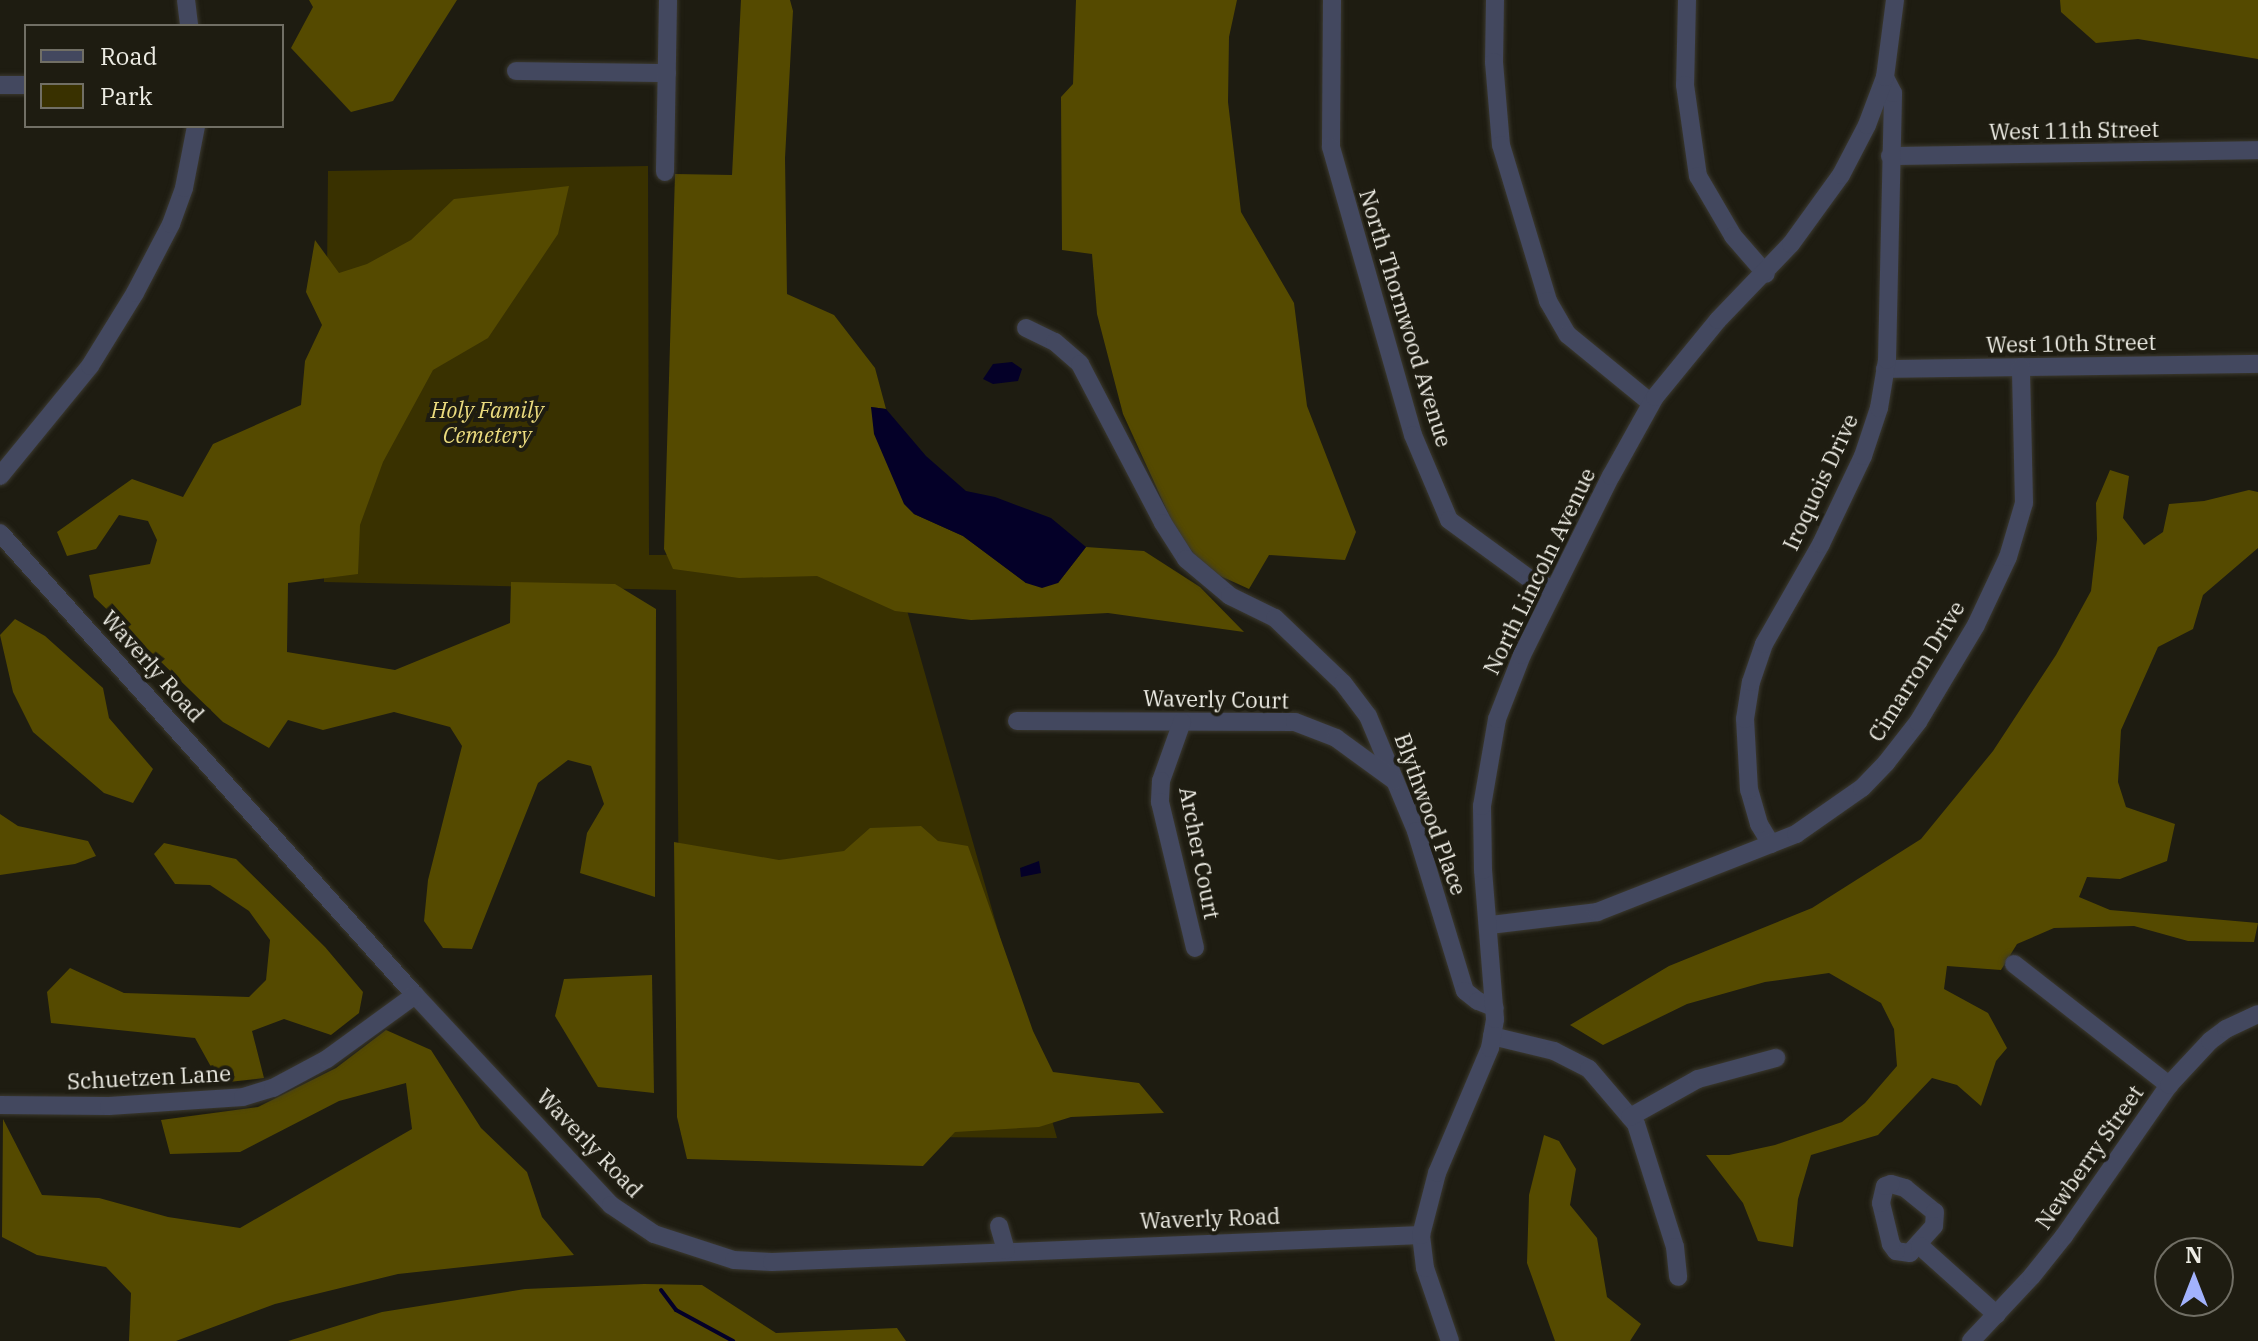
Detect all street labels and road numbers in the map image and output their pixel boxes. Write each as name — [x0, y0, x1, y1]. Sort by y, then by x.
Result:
street label: West 11th Street — [1989, 115, 2159, 145]
street label: North Thornwood Avenue — [1354, 186, 1458, 450]
street label: West 10th Street — [1986, 328, 2156, 358]
street label: Iroquois Drive — [1777, 410, 1863, 554]
street label: North Lincoln Avenue — [1477, 463, 1601, 679]
street label: Cimarron Drive — [1862, 596, 1970, 746]
street label: Waverly Road — [96, 605, 210, 727]
street label: Waverly Court — [1143, 685, 1289, 713]
street label: Blythwood Place — [1389, 729, 1473, 899]
street label: Archer Court — [1174, 785, 1226, 921]
street label: Schuetzen Lane — [66, 1060, 232, 1094]
street label: Newberry Street — [2029, 1080, 2149, 1234]
street label: Waverly Road — [532, 1083, 648, 1203]
street label: Waverly Road — [1139, 1202, 1281, 1234]

